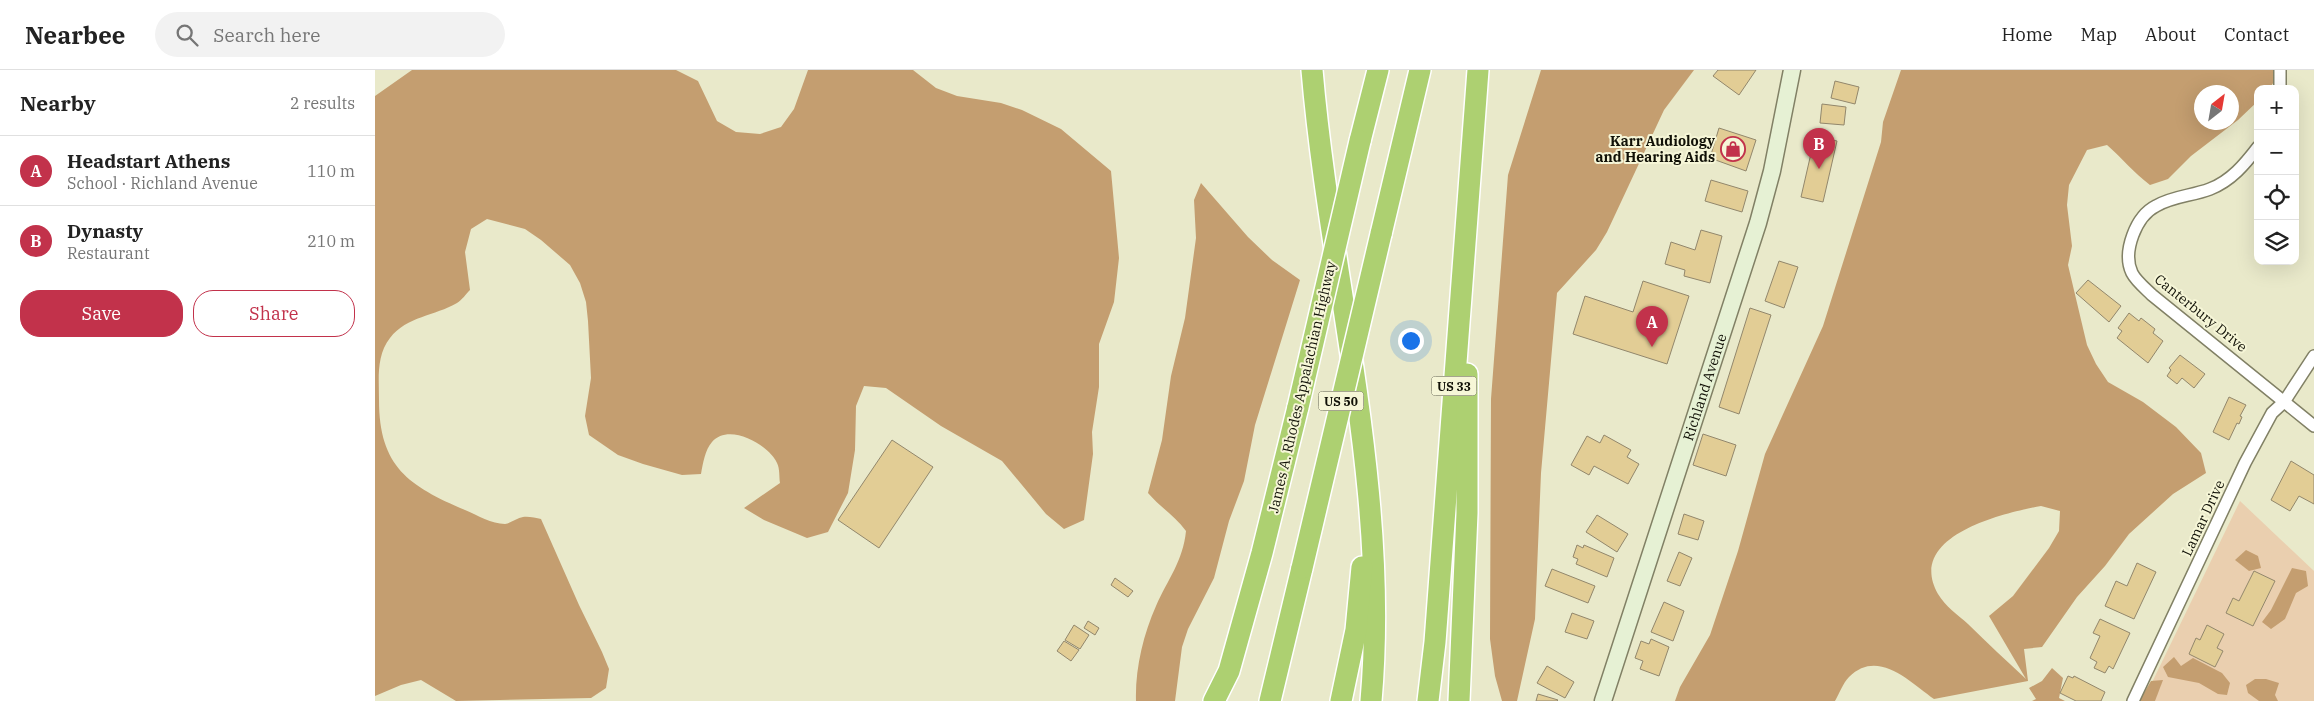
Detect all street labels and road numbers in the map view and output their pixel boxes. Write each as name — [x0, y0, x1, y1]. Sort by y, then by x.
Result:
street label: James A. Rhodes Appalachian Highway — [1264, 259, 1340, 515]
street label: Canterbury Drive — [2151, 270, 2251, 356]
street label: Richland Avenue — [1679, 331, 1731, 443]
road number: US 33 — [1431, 376, 1477, 396]
road number: US 50 — [1319, 392, 1363, 411]
street label: Lamar Drive — [2178, 477, 2228, 559]

